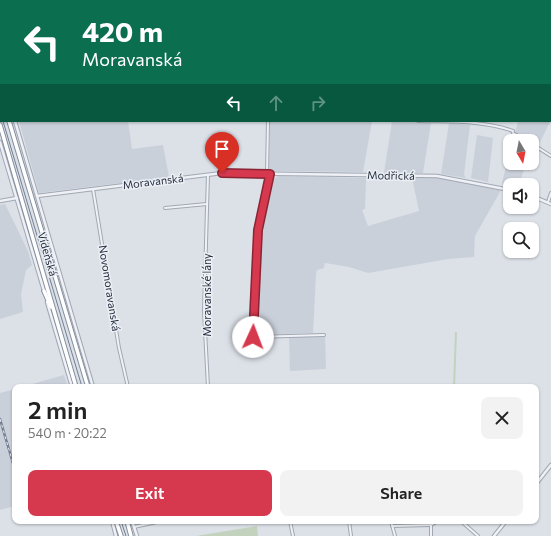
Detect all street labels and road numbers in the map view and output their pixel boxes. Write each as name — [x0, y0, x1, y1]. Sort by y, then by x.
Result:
street label: Modřická — [367, 168, 415, 182]
street label: Moravanská — [122, 171, 184, 191]
street label: Vídeňská — [35, 230, 61, 278]
street label: Novomoravanská — [97, 244, 123, 332]
street label: Moravanské lány — [200, 253, 213, 337]

